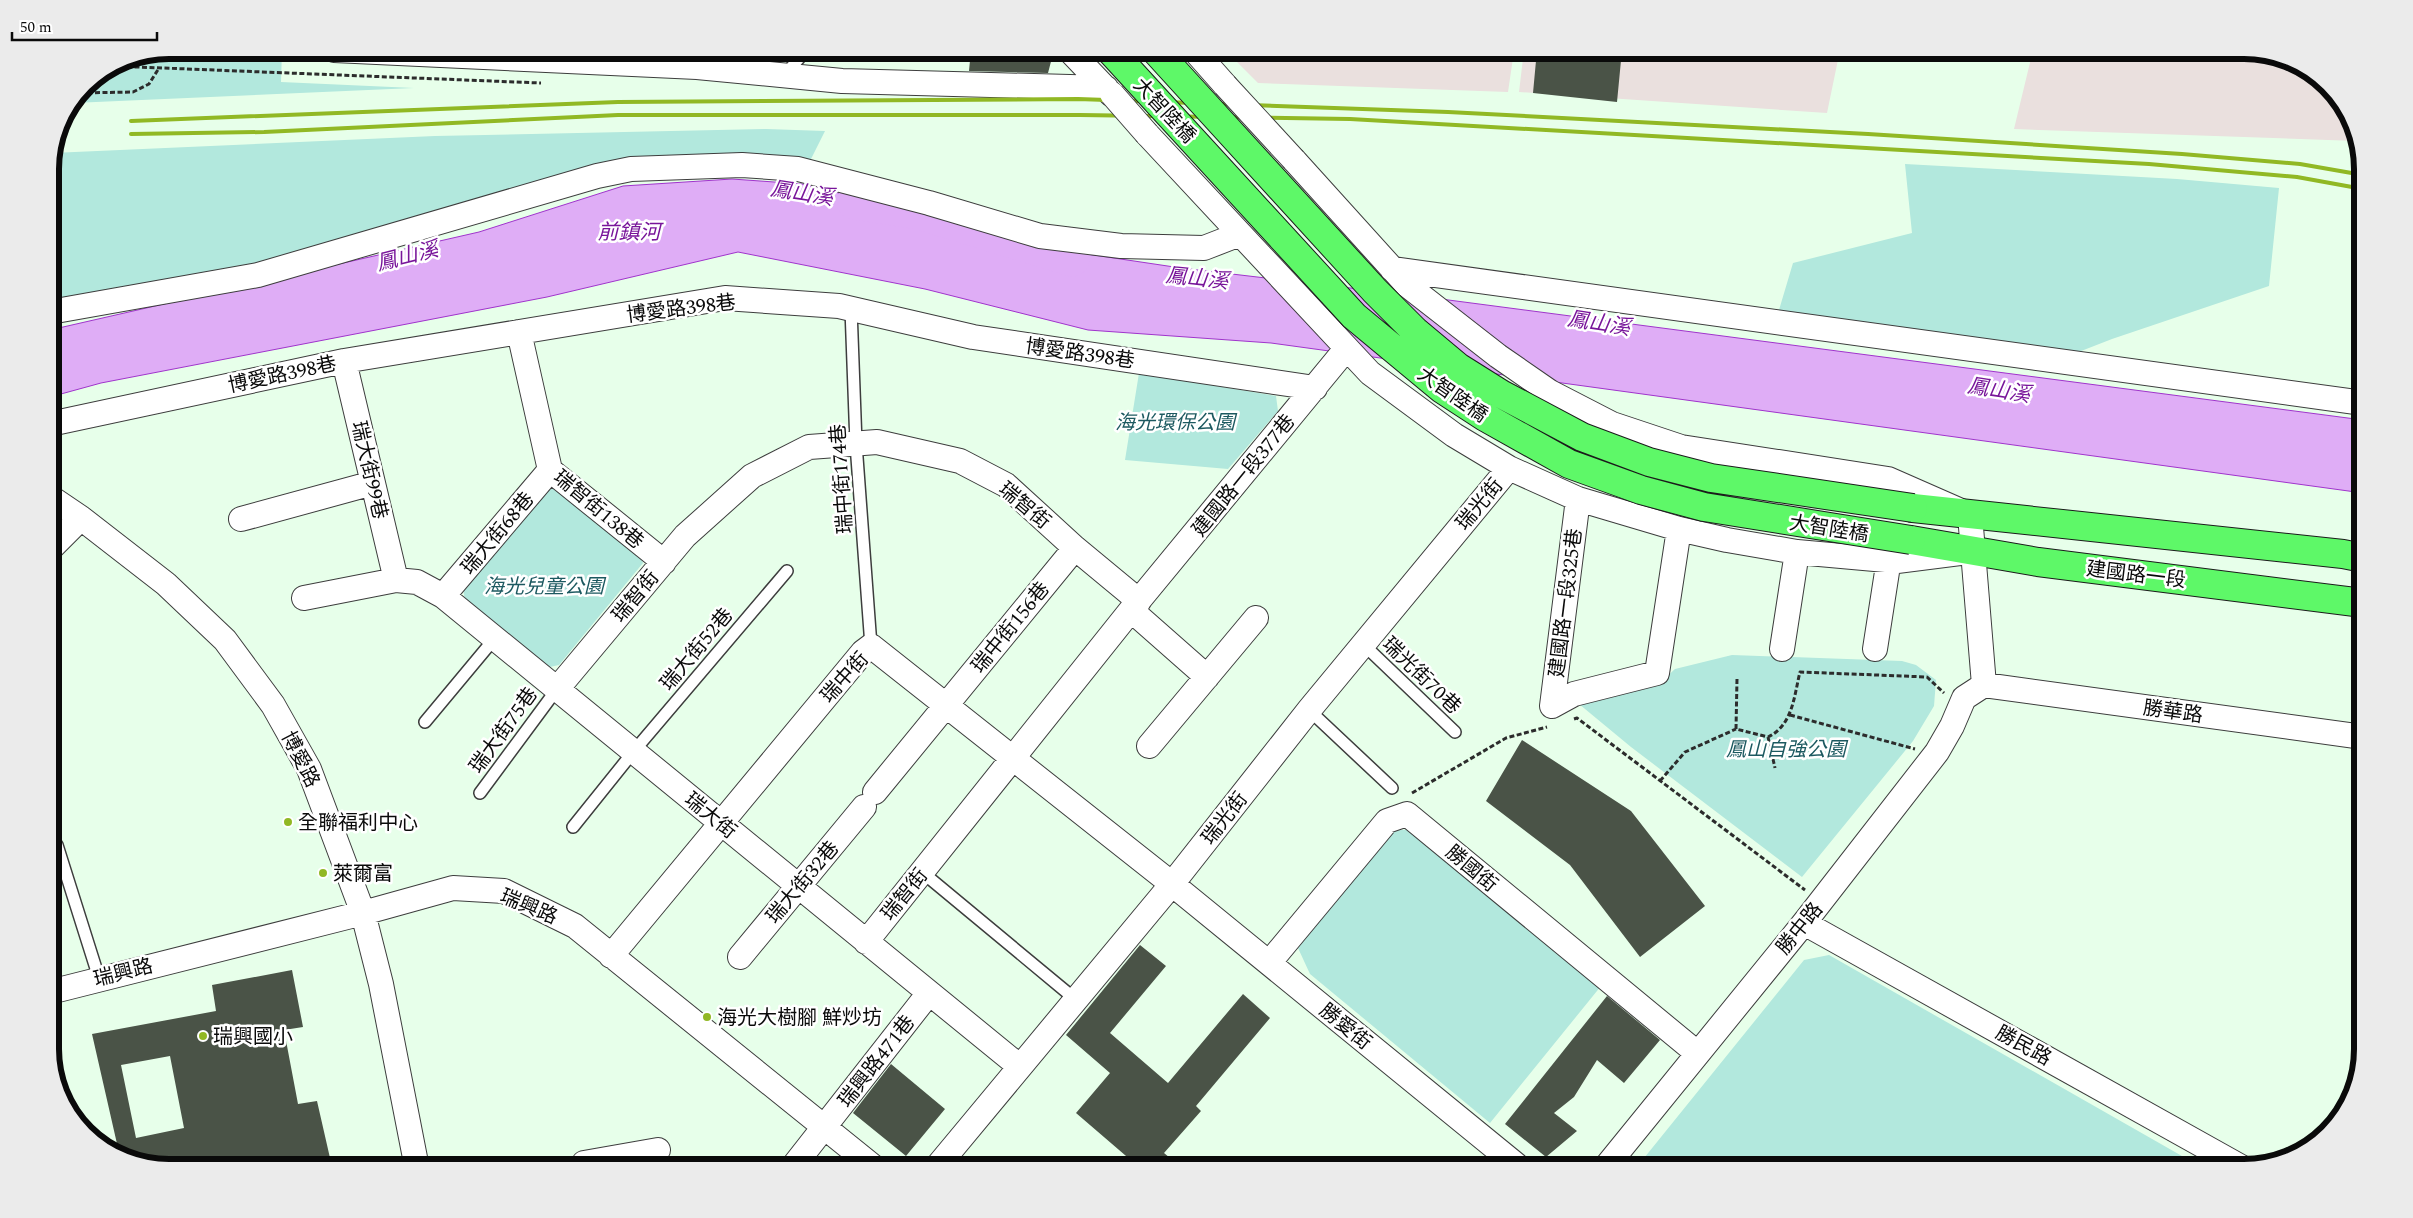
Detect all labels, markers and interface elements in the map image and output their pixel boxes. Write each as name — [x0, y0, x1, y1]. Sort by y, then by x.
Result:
scale bar — [12, 10, 158, 42]
text: 50 m — [20, 16, 52, 39]
street label: 大智陸橋 — [1126, 71, 1203, 150]
water label: 鳳山溪 — [768, 173, 838, 215]
water label: 前鎮河 — [598, 217, 664, 249]
water label: 鳳山溪 — [373, 233, 445, 280]
water label: 鳳山溪 — [1164, 260, 1233, 299]
street label: 博愛路398巷 — [625, 287, 738, 331]
water label: 鳳山溪 — [1565, 303, 1635, 345]
street label: 博愛路398巷 — [1023, 331, 1136, 376]
street label: 博愛路398巷 — [225, 349, 339, 401]
street label: 大智陸橋 — [1411, 360, 1494, 430]
water label: 鳳山溪 — [1965, 370, 2035, 412]
park label: 海光環保公園 — [1115, 408, 1238, 438]
street label: 建國路一段377巷 — [1185, 408, 1303, 543]
street label: 瑞大街99巷 — [343, 418, 395, 522]
street label: 瑞中街174巷 — [823, 423, 861, 535]
street label: 瑞智街138巷 — [547, 463, 650, 557]
street label: 瑞光街 — [1449, 472, 1511, 537]
street label: 瑞智街 — [992, 475, 1057, 537]
street label: 瑞大街68巷 — [454, 486, 541, 582]
street label: 大智陸橋 — [1787, 508, 1871, 550]
street label: 建國路一段325巷 — [1542, 527, 1590, 679]
street label: 建國路一段 — [2084, 554, 2187, 596]
street label: 瑞智街 — [605, 564, 667, 629]
park label: 海光兒童公園 — [484, 572, 607, 602]
street label: 瑞中街156巷 — [965, 575, 1057, 680]
street label: 瑞大街52巷 — [653, 602, 740, 698]
street label: 瑞光街70巷 — [1375, 630, 1468, 721]
street label: 瑞中街 — [814, 645, 876, 710]
street label: 瑞大街75巷 — [462, 681, 545, 780]
street label: 勝華路 — [2141, 693, 2205, 731]
street label: 博愛路 — [273, 726, 327, 793]
park label: 鳳山自強公園 — [1726, 735, 1849, 765]
street label: 瑞大街 — [678, 785, 743, 846]
street label: 瑞光街 — [1194, 786, 1255, 851]
place label: 全聯福利中心 — [298, 808, 418, 838]
marker: 全聯福利中心 — [282, 816, 294, 828]
street label: 瑞大街32巷 — [759, 835, 846, 931]
street label: 勝國街 — [1439, 838, 1504, 900]
place label: 萊爾富 — [333, 859, 393, 889]
street label: 瑞智街 — [874, 862, 935, 927]
marker: 萊爾富 — [317, 867, 329, 879]
street label: 瑞興路 — [495, 881, 562, 932]
street label: 勝中路 — [1769, 896, 1830, 961]
street label: 瑞興路 — [91, 951, 156, 995]
street label: 勝愛街 — [1313, 996, 1378, 1057]
place label: 海光大樹腳 鮮炒坊 — [717, 1003, 882, 1033]
street label: 瑞興路471巷 — [831, 1009, 922, 1114]
marker: 海光大樹腳 鮮炒坊 — [701, 1011, 713, 1023]
street label: 勝民路 — [1990, 1018, 2057, 1074]
place label: 瑞興國小 — [213, 1022, 293, 1052]
marker: 瑞興國小 — [197, 1030, 209, 1042]

